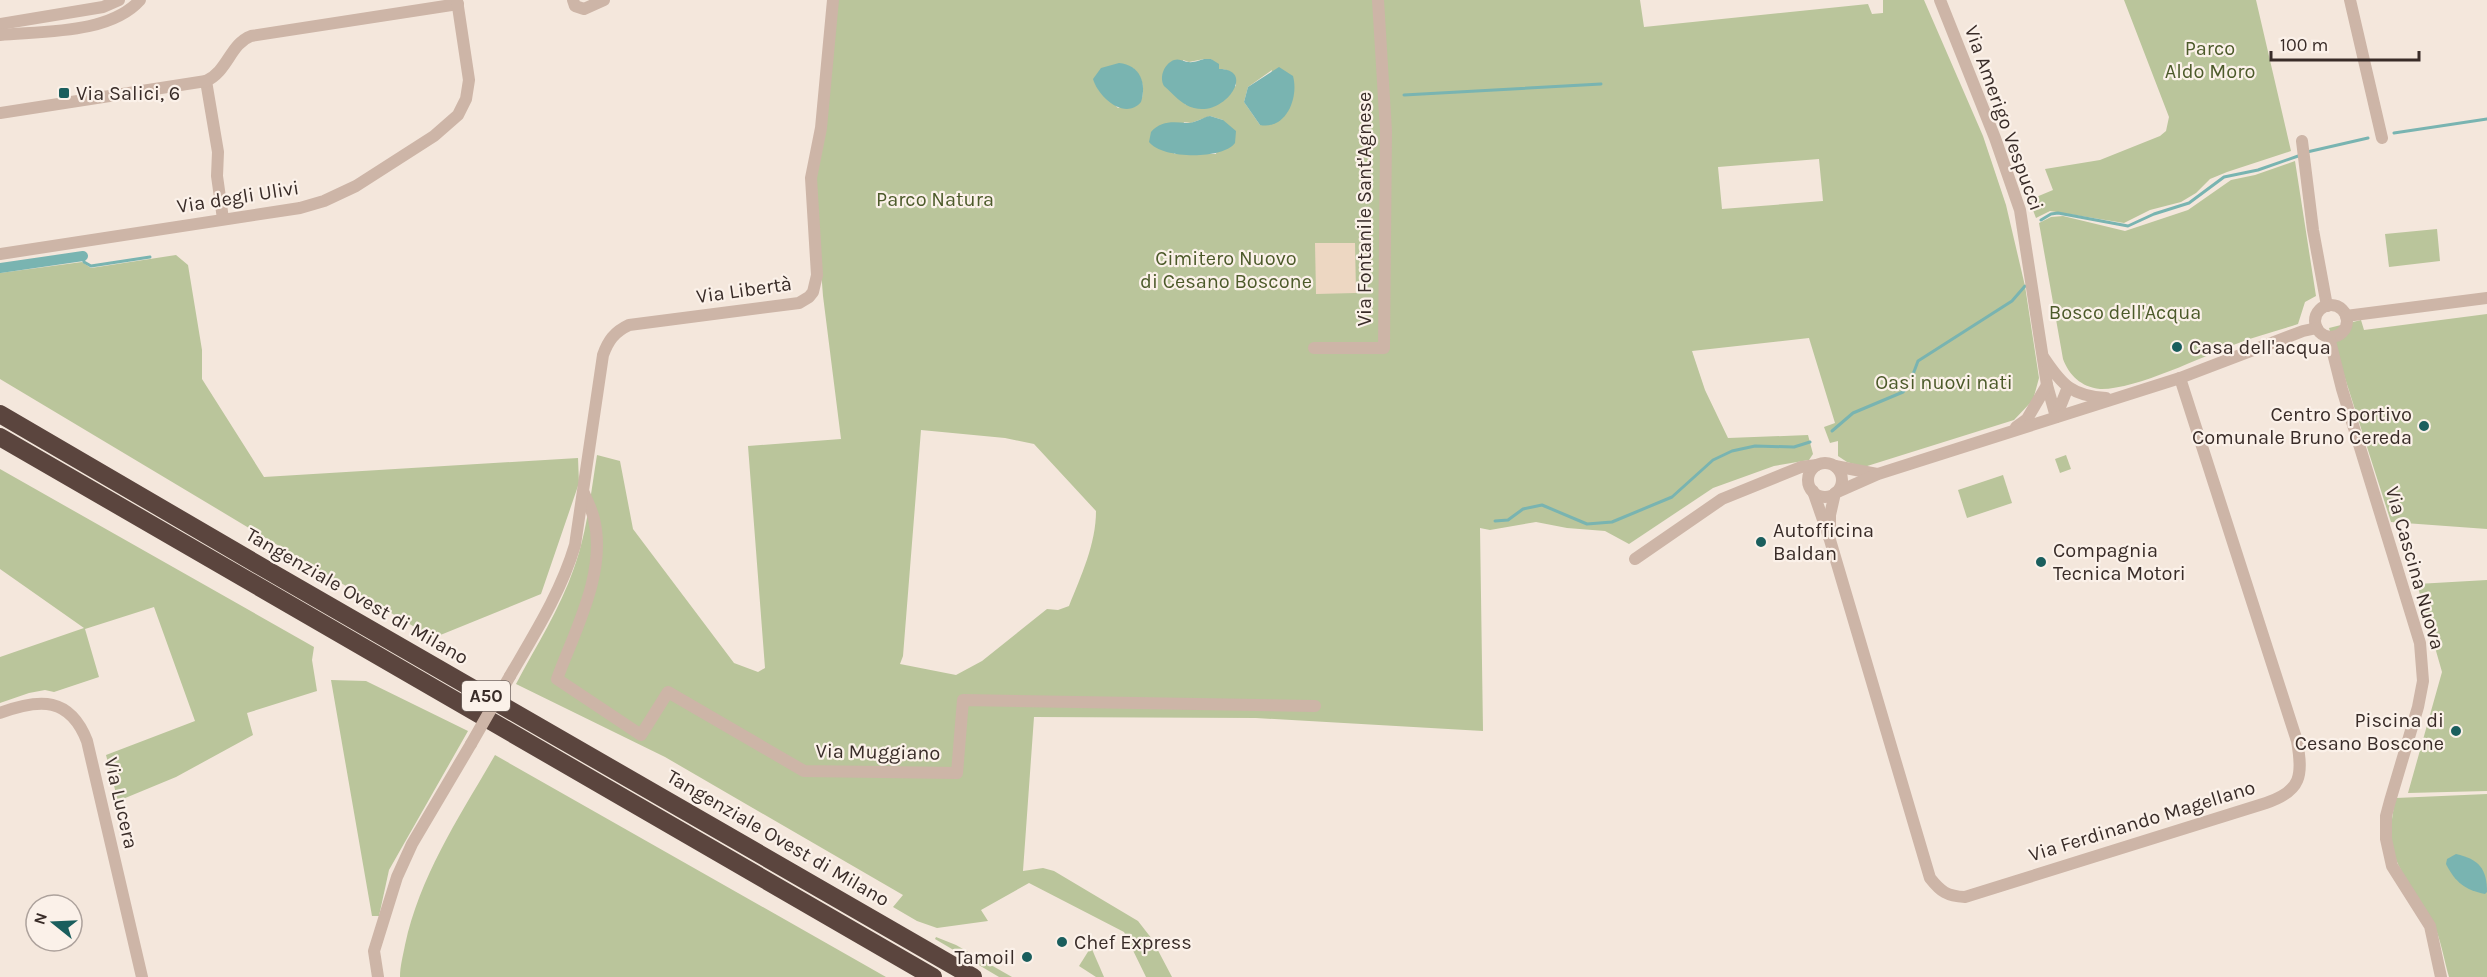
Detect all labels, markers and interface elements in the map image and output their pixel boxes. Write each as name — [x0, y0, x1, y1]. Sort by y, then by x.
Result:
street label: Via Amerigo Vespucci — [1960, 22, 2048, 214]
scale bar — [2271, 24, 2420, 62]
text: 100 m — [2280, 34, 2328, 56]
park label: Parco Aldo Moro — [2165, 37, 2255, 83]
place label: Via Salici, 6 — [76, 82, 180, 105]
marker: Via Salici, 6 — [57, 86, 71, 100]
street label: Via Fontanile Sant'Agnese — [1353, 92, 1376, 326]
street label: Via degli Ulivi — [175, 176, 301, 218]
park label: Parco Natura — [876, 188, 994, 211]
park label: Cimitero Nuovo di Cesano Boscone — [1140, 247, 1312, 293]
street label: Via Libertà — [695, 272, 793, 308]
park label: Bosco dell'Acqua — [2049, 301, 2201, 324]
place label: Casa dell'acqua — [2189, 336, 2331, 359]
marker: Casa dell'acqua — [2170, 340, 2184, 354]
park label: Oasi nuovi nati — [1875, 371, 2013, 394]
place label: Centro Sportivo Comunale Bruno Cereda — [2192, 403, 2412, 449]
marker: Centro Sportivo Comunale Bruno Cereda — [2417, 419, 2431, 433]
street label: Via Cascina Nuova — [2381, 484, 2449, 652]
place label: Autofficina Baldan — [1773, 519, 1874, 565]
street label: Tangenziale Ovest di Milano — [242, 523, 472, 669]
marker: Autofficina Baldan — [1754, 535, 1768, 549]
place label: Compagnia Tecnica Motori — [2053, 539, 2186, 585]
marker: Compagnia Tecnica Motori — [2034, 555, 2048, 569]
road number: A50 — [462, 681, 510, 711]
place label: Piscina di Cesano Boscone — [2295, 709, 2444, 755]
marker: Piscina di Cesano Boscone — [2449, 724, 2463, 738]
street label: Via Muggiano — [816, 739, 940, 765]
street label: Via Lucera — [99, 755, 143, 851]
street label: Tangenziale Ovest di Milano — [663, 765, 893, 911]
street label: Via Ferdinando Magellano — [2026, 776, 2258, 866]
north arrow — [24, 893, 84, 953]
text: N — [29, 910, 51, 927]
place label: Chef Express — [1074, 931, 1192, 954]
marker: Chef Express — [1055, 935, 1069, 949]
place label: Tamoil — [955, 946, 1015, 969]
marker: Tamoil — [1020, 950, 1034, 964]

